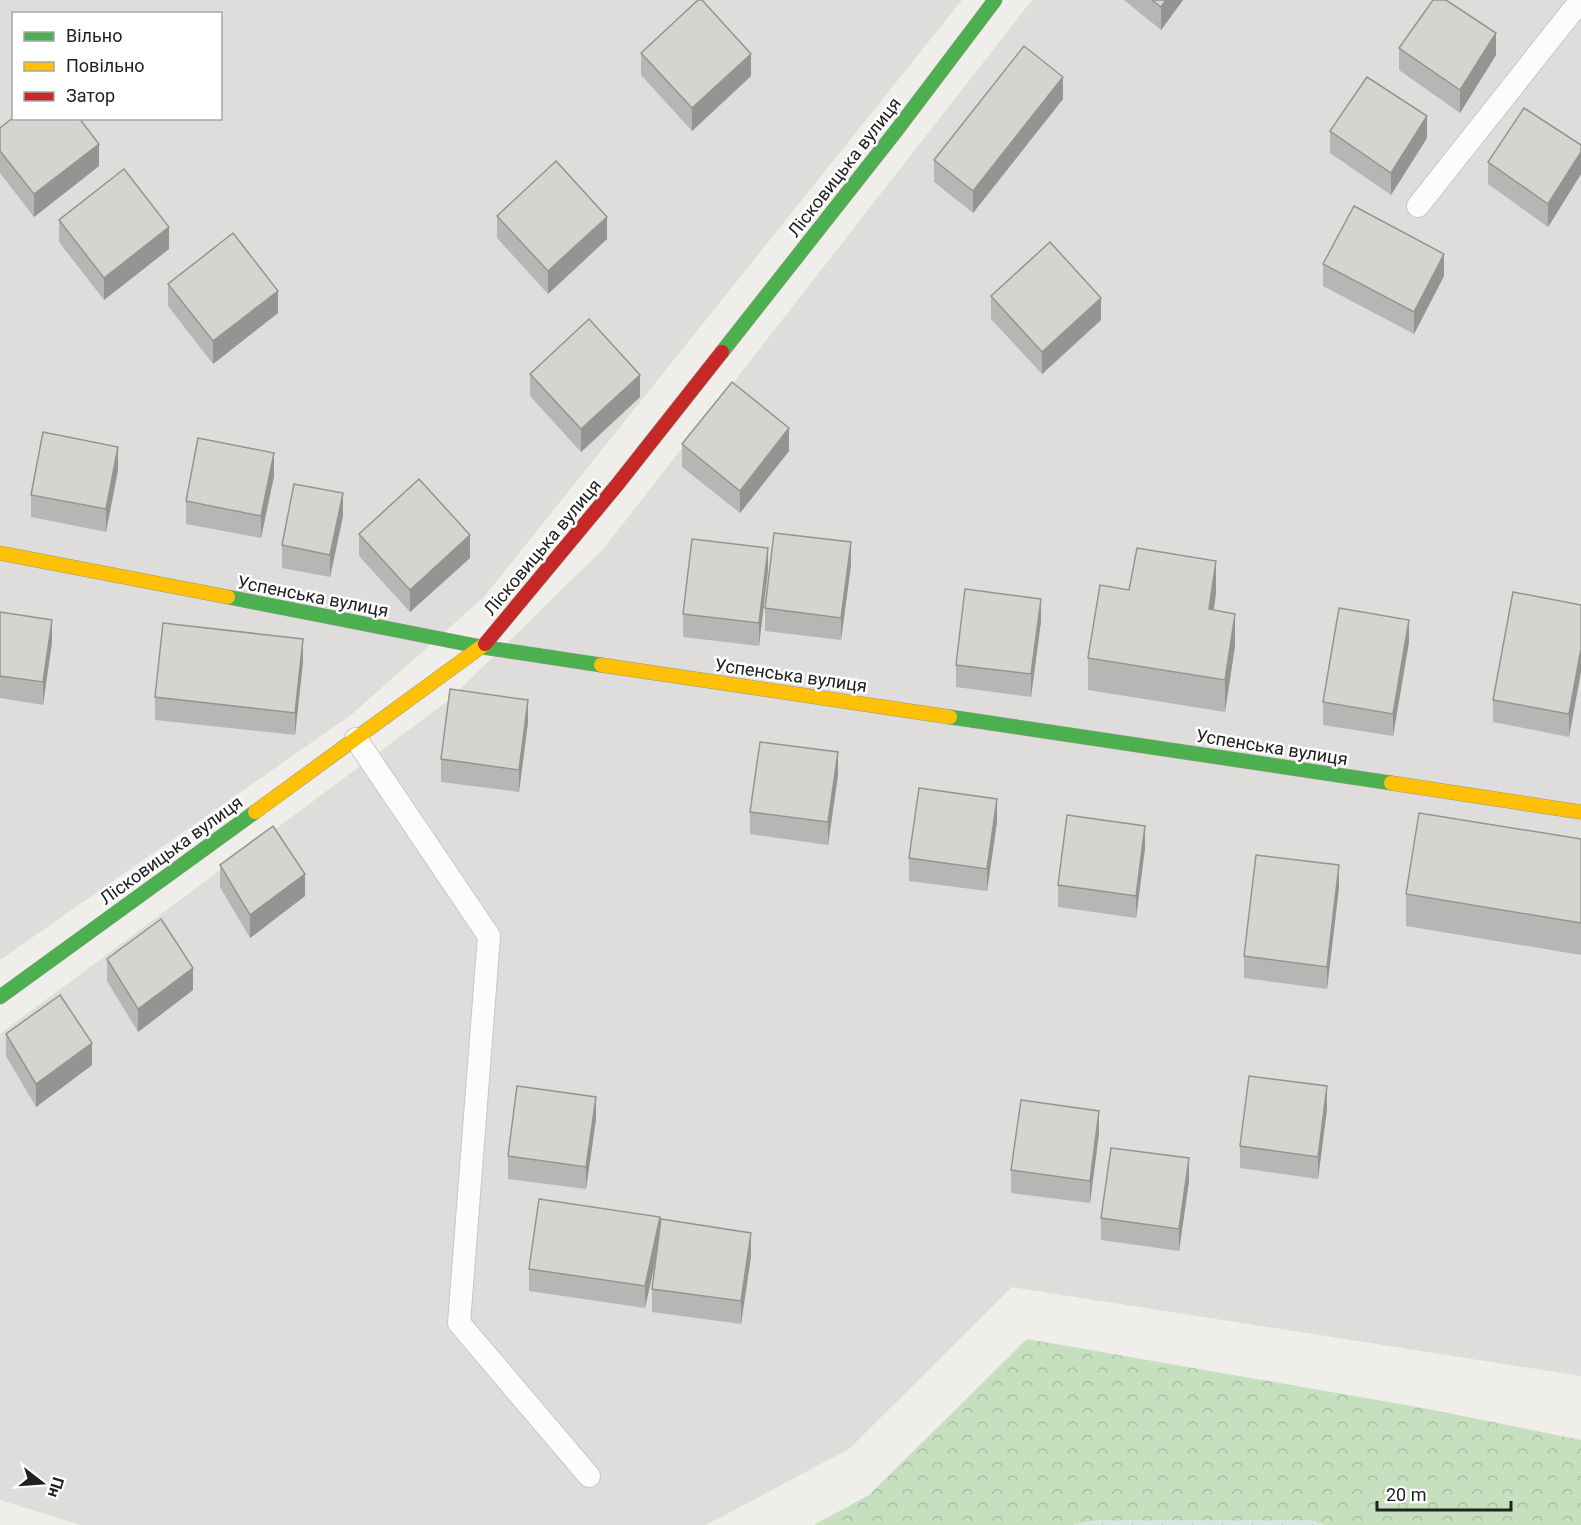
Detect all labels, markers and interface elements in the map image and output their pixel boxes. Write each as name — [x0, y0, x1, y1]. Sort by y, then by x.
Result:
legend — [12, 12, 222, 120]
text: Вільно — [66, 25, 122, 46]
text: Повільно — [66, 55, 145, 76]
text: Затор — [66, 85, 115, 106]
street label: Лісковицька вулиця — [783, 93, 905, 241]
street label: Лісковицька вулиця — [479, 475, 605, 619]
street label: Успенська вулиця — [236, 571, 390, 621]
street label: Успенська вулиця — [714, 654, 868, 696]
street label: Успенська вулиця — [1195, 725, 1349, 769]
street label: Лісковицька вулиця — [96, 791, 246, 909]
north arrow — [12, 1453, 72, 1513]
scale bar — [1377, 1474, 1510, 1512]
text: Пн — [44, 1475, 68, 1500]
text: 20 m — [1386, 1484, 1426, 1505]

